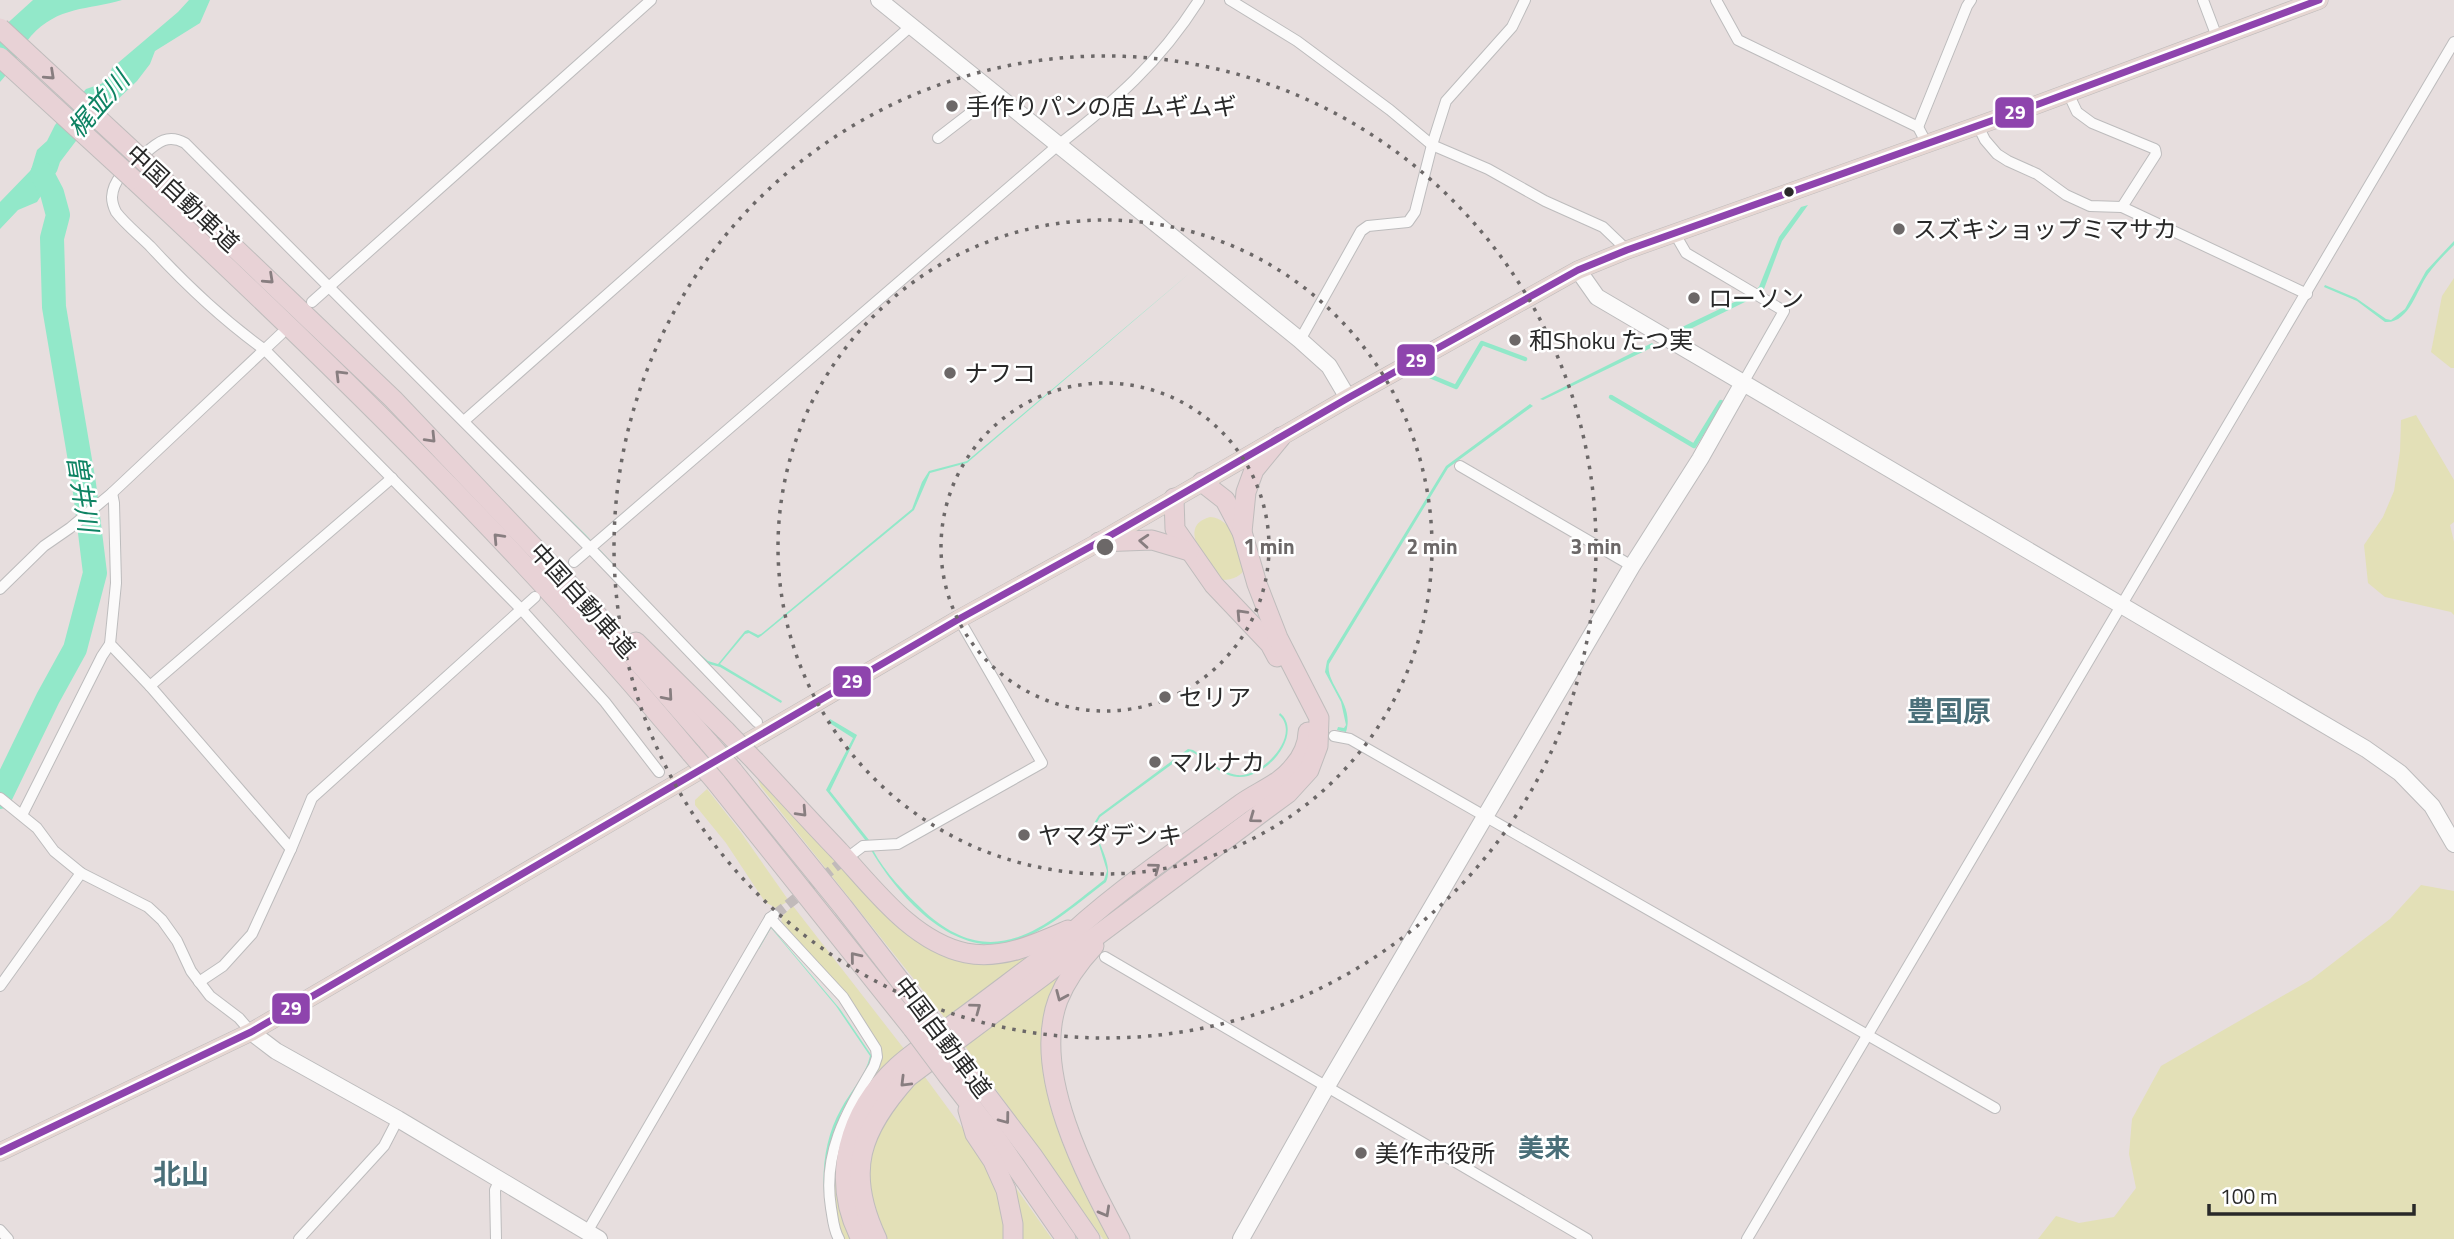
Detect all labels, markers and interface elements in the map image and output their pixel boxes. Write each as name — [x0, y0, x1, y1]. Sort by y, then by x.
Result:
water label: 梶並川 — [58, 60, 140, 146]
one-way arrow — [42, 66, 55, 79]
place label: 手作りパンの店 ムギムギ — [966, 88, 1236, 124]
line badge: 29 — [1994, 96, 2035, 129]
text: 29 — [2004, 97, 2026, 126]
marker: 手作りパンの店 ムギムギ — [944, 98, 960, 114]
street label: 中国自動車道 — [118, 136, 248, 260]
unlabelled marker — [1782, 185, 1796, 199]
place label: スズキショップミマサカ — [1913, 211, 2177, 247]
marker: スズキショップミマサカ — [1891, 221, 1907, 237]
one-way arrow — [261, 270, 274, 283]
place label: ローソン — [1708, 280, 1804, 316]
marker: ローソン — [1686, 290, 1702, 306]
place label: 和Shoku たつ実 — [1529, 322, 1693, 358]
marker: 和Shoku たつ実 — [1507, 332, 1523, 348]
line badge: 29 — [1396, 343, 1436, 377]
text: 29 — [1405, 345, 1427, 374]
place label: ナフコ — [964, 355, 1036, 391]
marker: ナフコ — [942, 365, 958, 381]
one-way arrow — [335, 370, 348, 383]
one-way arrow — [423, 430, 436, 443]
water label: 曽井川 — [58, 451, 109, 538]
text: 1 min — [1243, 530, 1295, 562]
text: 2 min — [1406, 530, 1458, 562]
text: 3 min — [1570, 530, 1622, 562]
one-way arrow — [494, 533, 507, 546]
street label: 中国自動車道 — [521, 534, 645, 666]
one-way arrow — [1139, 534, 1150, 549]
centre of rings — [1093, 535, 1117, 559]
one-way arrow — [1237, 609, 1250, 622]
line badge: 29 — [832, 665, 872, 698]
text: 29 — [841, 666, 863, 695]
place label: セリア — [1179, 679, 1251, 715]
one-way arrow — [660, 688, 673, 701]
marker: セリア — [1157, 689, 1173, 705]
district label: 豊国原 — [1907, 689, 1991, 732]
place label: マルナカ — [1169, 744, 1265, 780]
marker: マルナカ — [1147, 754, 1163, 770]
one-way arrow — [793, 804, 806, 817]
one-way arrow — [1249, 810, 1262, 822]
place label: ヤマダデンキ — [1038, 817, 1182, 853]
marker: ヤマダデンキ — [1016, 827, 1032, 843]
one-way arrow — [1147, 864, 1160, 876]
one-way arrow — [851, 952, 863, 965]
street label: 中国自動車道 — [885, 969, 1001, 1105]
one-way arrow — [1055, 989, 1069, 1001]
line badge: 29 — [271, 992, 311, 1025]
text: 29 — [280, 993, 302, 1022]
one-way arrow — [968, 1003, 981, 1016]
one-way arrow — [901, 1073, 914, 1086]
one-way arrow — [997, 1111, 1010, 1124]
district label: 美来 — [1518, 1128, 1570, 1167]
place label: 美作市役所 — [1375, 1135, 1495, 1171]
marker: 美作市役所 — [1353, 1145, 1369, 1161]
district label: 北山 — [153, 1152, 209, 1195]
scale bar — [2209, 1172, 2414, 1216]
text: 100 m — [2220, 1180, 2277, 1212]
one-way arrow — [1097, 1205, 1110, 1217]

